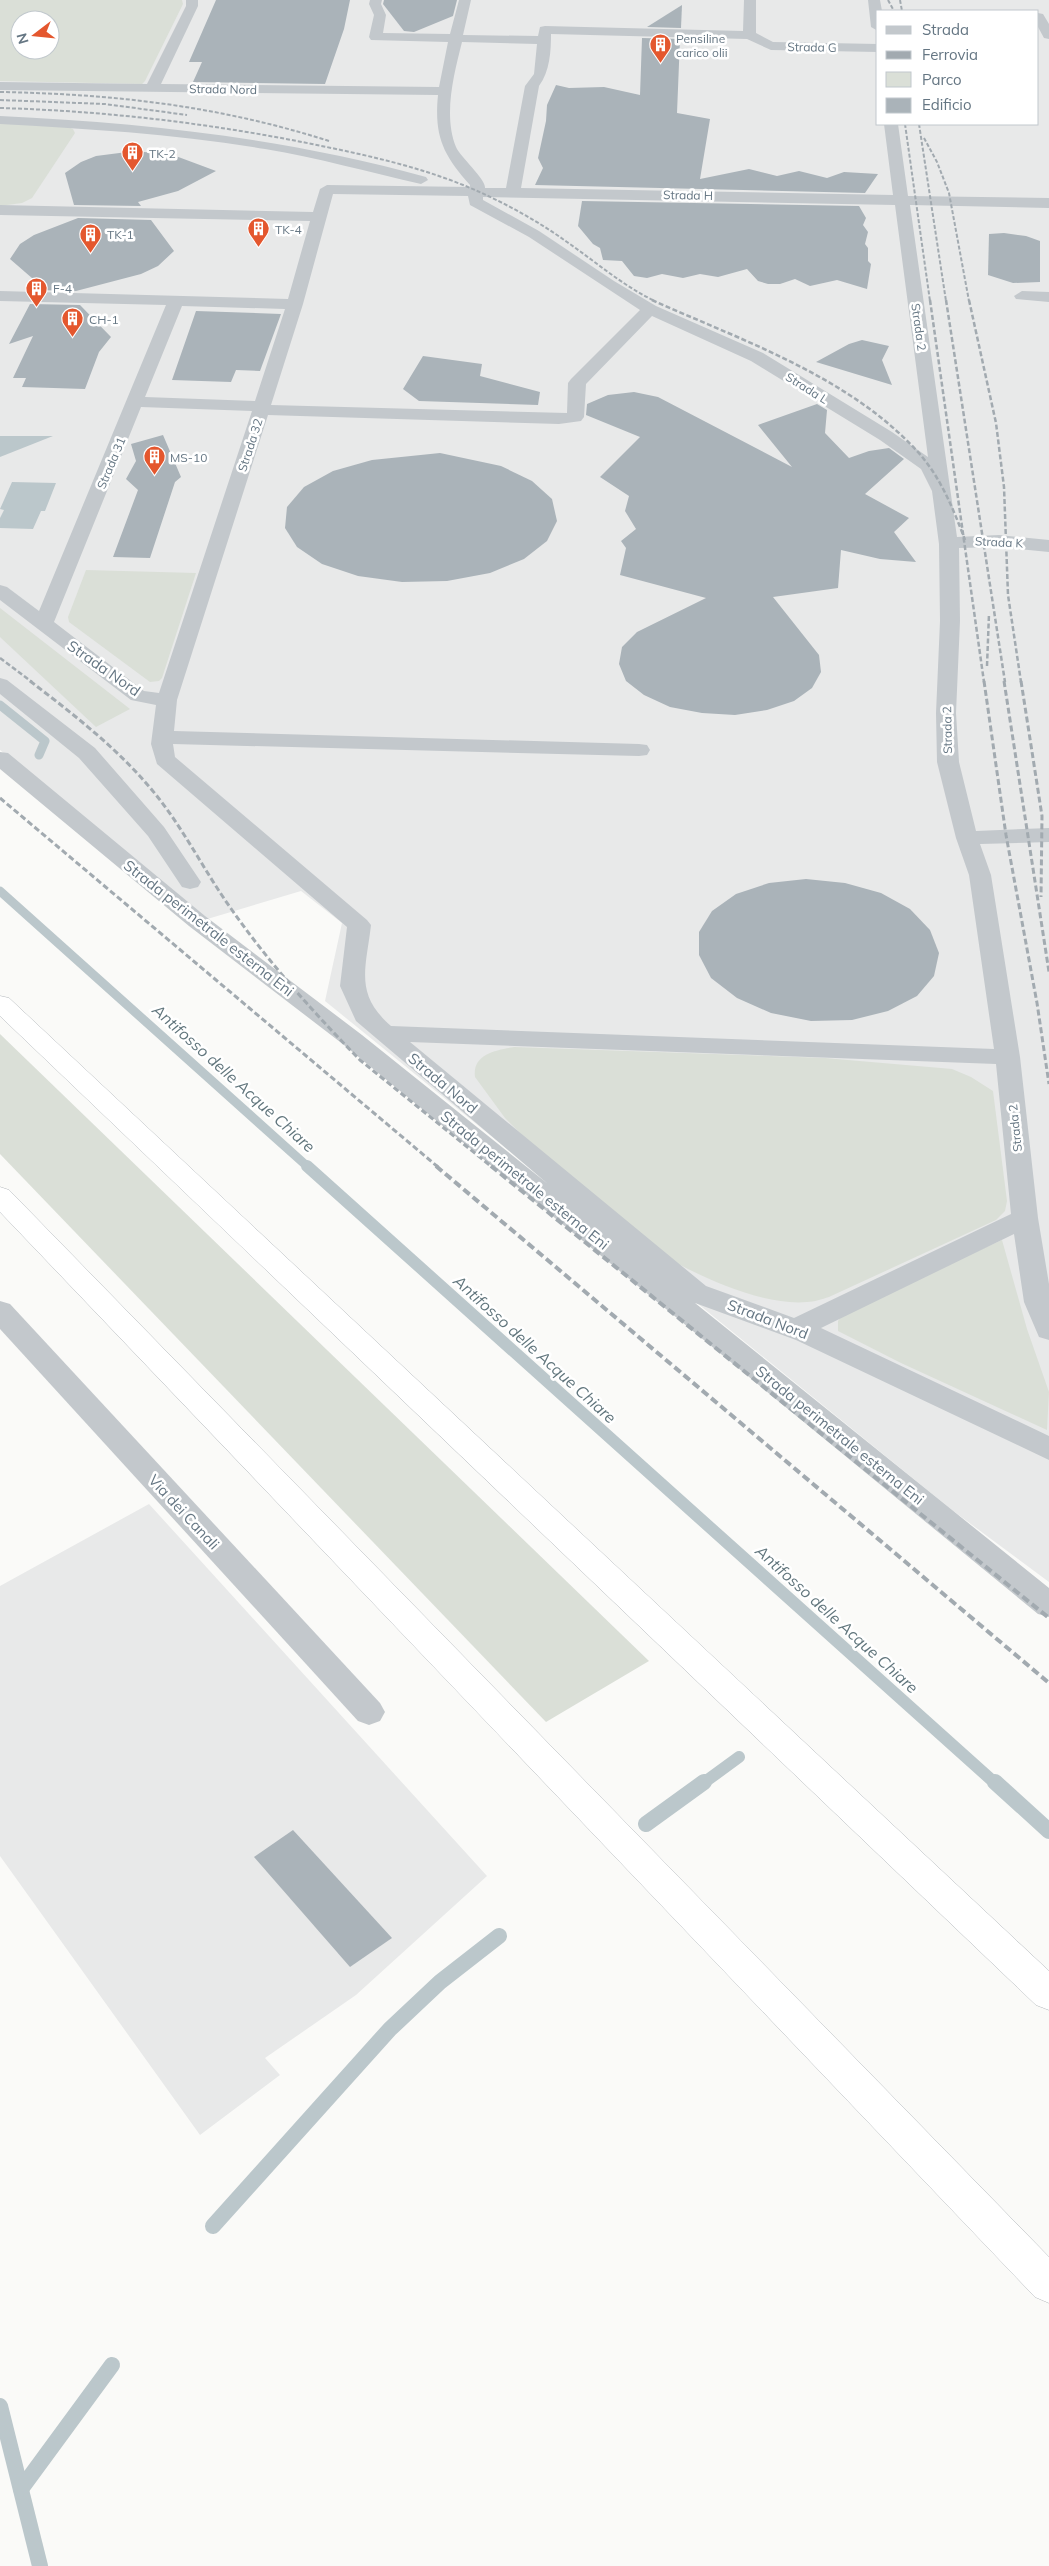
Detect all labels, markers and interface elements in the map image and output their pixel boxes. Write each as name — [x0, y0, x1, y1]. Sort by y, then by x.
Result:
north arrow — [10, 10, 60, 60]
legend — [876, 10, 1039, 125]
text: Strada — [922, 20, 969, 39]
text: N — [12, 31, 33, 46]
place label: Pensiline carico olii — [676, 31, 728, 60]
building icon: Pensiline carico olii — [648, 33, 672, 64]
street label: Strada G — [787, 39, 837, 55]
text: Ferrovia — [922, 45, 978, 64]
text: Parco — [922, 70, 962, 89]
street label: Strada Nord — [189, 81, 257, 97]
text: Edificio — [922, 95, 972, 114]
building icon: TK-2 — [121, 141, 145, 172]
place label: TK-2 — [149, 146, 176, 161]
street label: Strada H — [663, 187, 713, 203]
building icon: TK-4 — [247, 217, 271, 248]
building icon: TK-1 — [79, 222, 103, 253]
place label: TK-4 — [275, 222, 302, 237]
place label: TK-1 — [107, 227, 134, 242]
building icon: F-4 — [25, 276, 49, 307]
place label: F-4 — [53, 281, 72, 296]
street label: Strada 2 — [908, 302, 930, 352]
building icon: CH-1 — [61, 307, 85, 338]
place label: CH-1 — [89, 312, 119, 327]
street label: Strada L — [783, 369, 831, 407]
street label: Strada 32 — [234, 416, 266, 474]
street label: Strada 31 — [93, 435, 129, 491]
building icon: MS-10 — [142, 445, 166, 476]
place label: MS-10 — [170, 450, 207, 465]
street label: Strada K — [974, 533, 1024, 551]
street label: Strada Nord — [64, 636, 144, 700]
street label: Strada 2 — [939, 706, 955, 754]
street label: Strada perimetrale esterna Eni — [120, 856, 298, 1000]
water label: Antifosso delle Acque Chiare — [148, 999, 320, 1157]
street label: Strada Nord — [404, 1048, 482, 1118]
street label: Strada 2 — [1005, 1103, 1025, 1153]
street label: Strada perimetrale esterna Eni — [437, 1106, 613, 1254]
water label: Antifosso delle Acque Chiare — [449, 1270, 621, 1428]
street label: Strada Nord — [725, 1295, 811, 1343]
street label: Strada perimetrale esterna Eni — [752, 1361, 928, 1509]
street label: Via dei Canali — [144, 1471, 224, 1553]
water label: Antifosso delle Acque Chiare — [751, 1540, 923, 1698]

